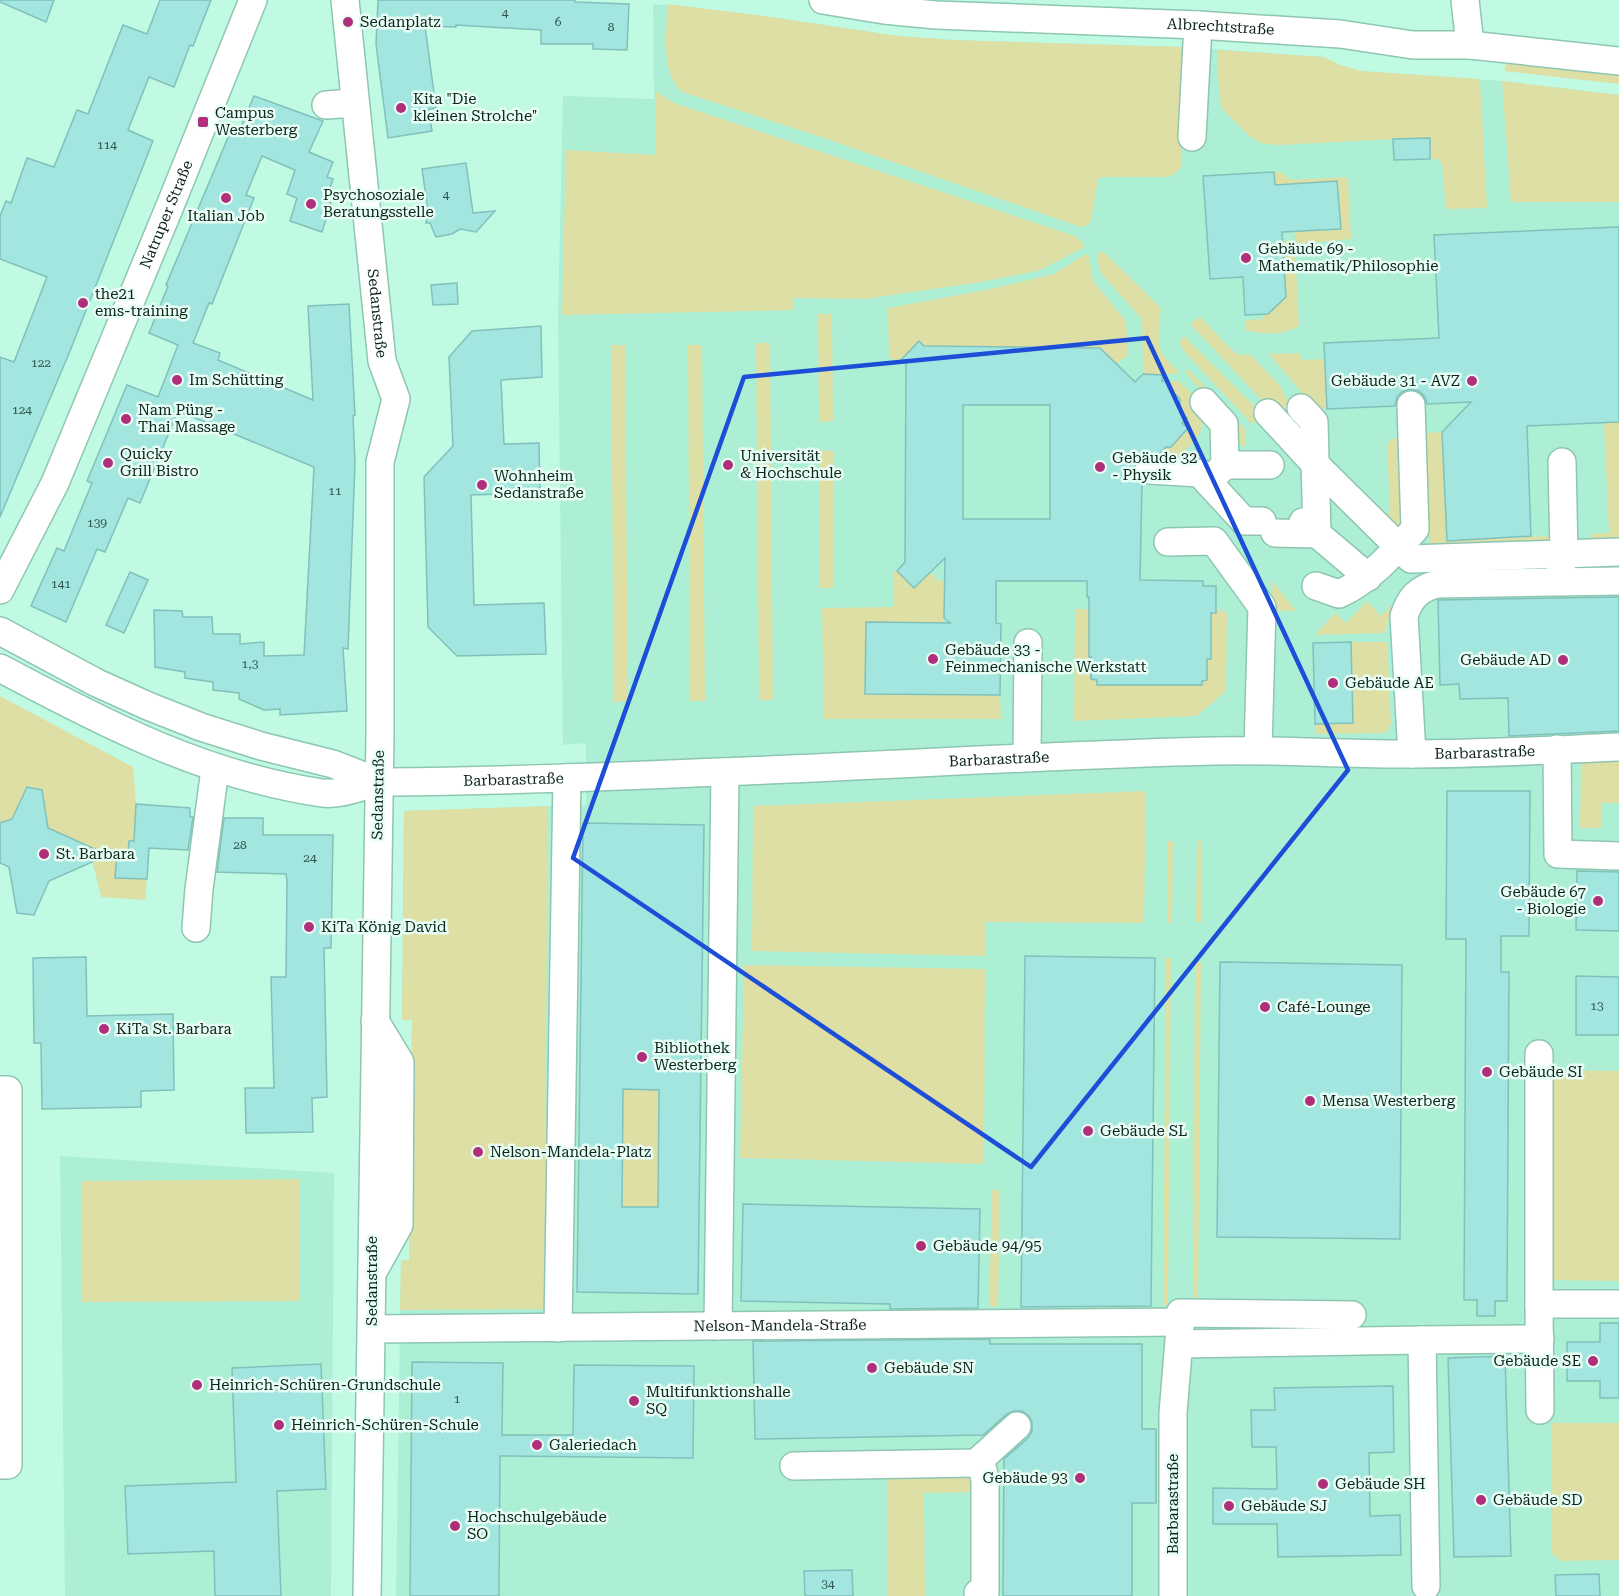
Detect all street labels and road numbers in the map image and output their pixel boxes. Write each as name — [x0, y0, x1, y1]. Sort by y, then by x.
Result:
street label: Albrechtstraße — [1167, 15, 1275, 39]
street label: Natruper Straße — [136, 158, 197, 271]
street label: Sedanstraße — [364, 268, 391, 359]
street label: Barbarastraße — [1434, 742, 1535, 763]
street label: Barbarastraße — [948, 748, 1050, 771]
street label: Sedanstraße — [368, 750, 388, 840]
street label: Barbarastraße — [463, 769, 564, 790]
street label: Sedanstraße — [363, 1236, 381, 1326]
street label: Nelson-Mandela-Straße — [693, 1316, 867, 1335]
street label: Barbarastraße — [1164, 1454, 1182, 1554]

